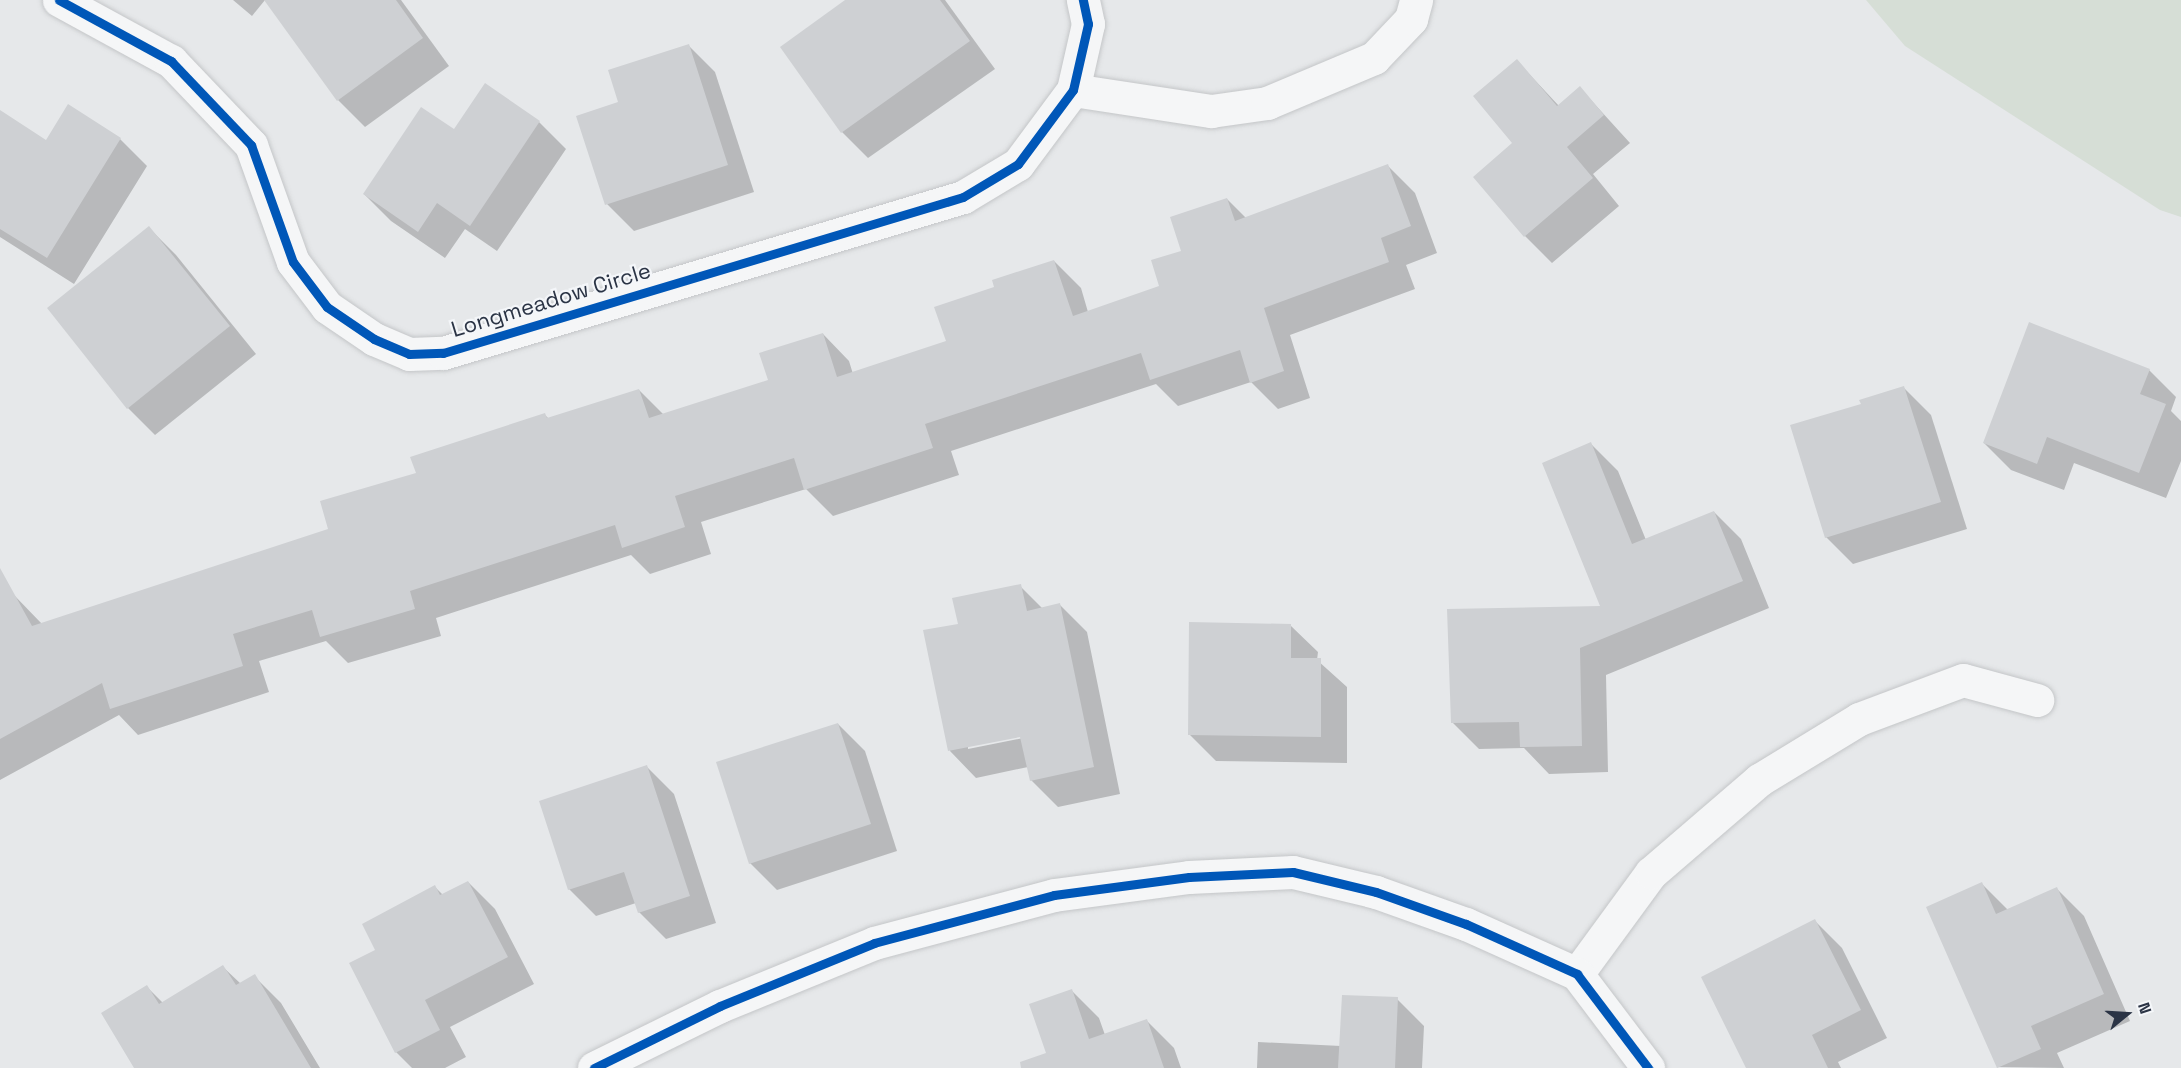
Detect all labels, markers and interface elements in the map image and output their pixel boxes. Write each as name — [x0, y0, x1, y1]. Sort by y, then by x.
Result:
street label: Longmeadow Circle — [448, 257, 654, 343]
north arrow — [2097, 984, 2157, 1044]
text: N — [2133, 1000, 2156, 1017]

